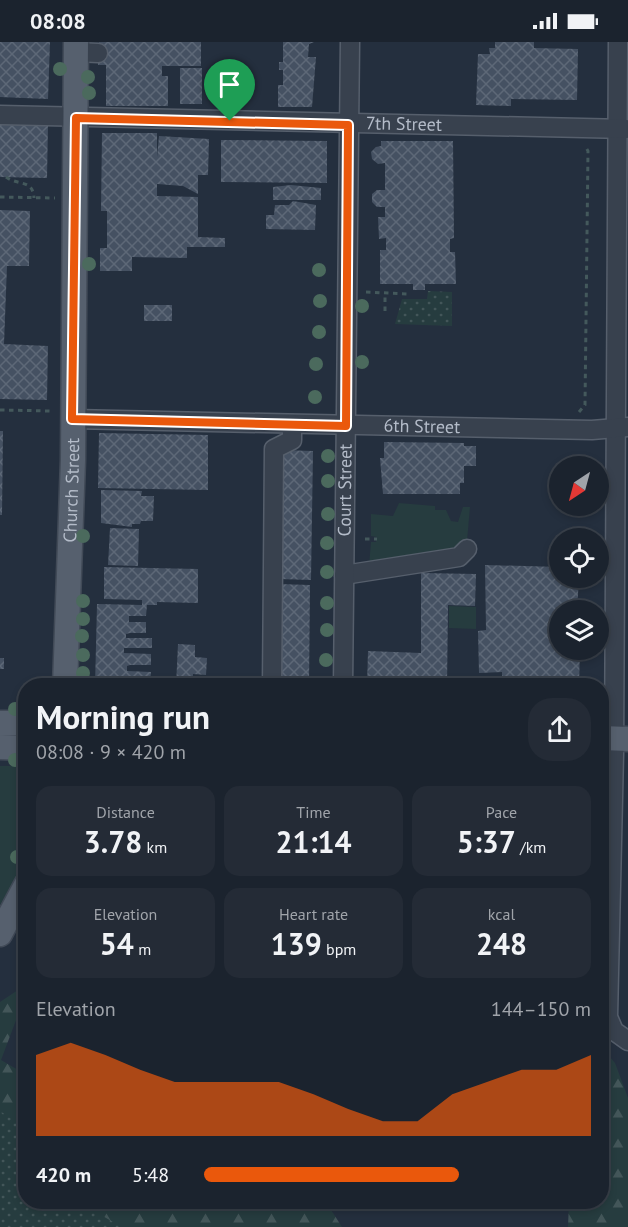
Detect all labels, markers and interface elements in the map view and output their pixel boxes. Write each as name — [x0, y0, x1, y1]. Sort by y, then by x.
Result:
text: 08:08 — [30, 7, 86, 35]
pin — [204, 59, 255, 121]
icon: arrive — [213, 68, 246, 101]
street label: 7th Street — [366, 111, 442, 136]
street label: 6th Street — [383, 414, 460, 438]
street label: Church Street — [58, 438, 84, 543]
street label: Court Street — [333, 444, 357, 536]
north arrow — [549, 456, 609, 516]
map controls — [549, 456, 609, 660]
button: locate — [549, 528, 609, 588]
button: layers — [549, 600, 609, 660]
text: Morning run — [36, 695, 210, 738]
button: share — [528, 698, 591, 761]
text: 08:08 · 9 × 420 m — [36, 739, 186, 765]
text: Distance — [96, 802, 155, 822]
text: Time — [296, 802, 331, 822]
text: Pace — [486, 802, 517, 822]
text: 3.78 — [84, 822, 142, 861]
text: 21:14 — [275, 822, 352, 861]
text: 5:37 — [457, 822, 516, 861]
text: km — [142, 837, 167, 857]
text: /km — [516, 837, 546, 857]
text: Elevation — [94, 904, 157, 924]
text: Heart rate — [279, 904, 348, 924]
text: kcal — [488, 904, 515, 924]
text: 54 — [100, 924, 134, 963]
text: 139 — [271, 924, 322, 963]
text: 248 — [476, 924, 527, 963]
text: m — [134, 939, 151, 959]
text: bpm — [322, 939, 356, 959]
text: Elevation — [36, 996, 116, 1022]
text: 144–150 m — [491, 996, 591, 1022]
text: 420 m — [36, 1162, 91, 1188]
text: 5:48 — [132, 1162, 169, 1188]

